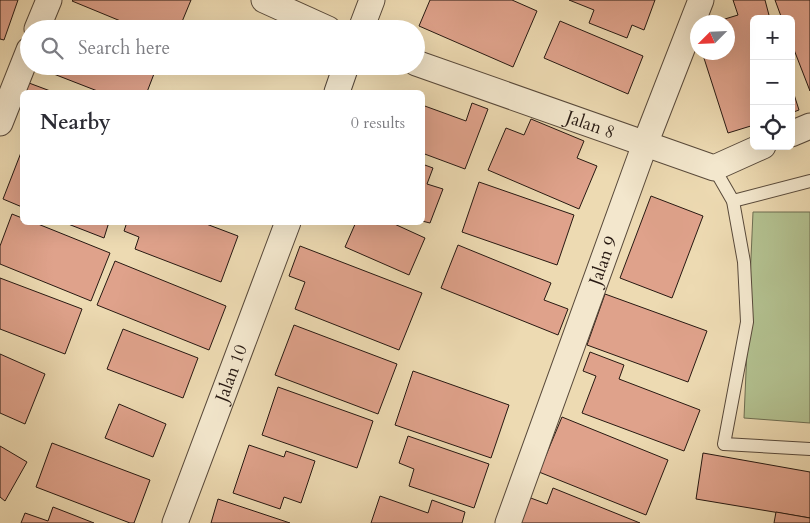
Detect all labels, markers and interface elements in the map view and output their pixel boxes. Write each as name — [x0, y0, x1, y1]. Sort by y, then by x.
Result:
north arrow — [690, 15, 735, 60]
map controls — [750, 15, 795, 150]
button: + — [750, 15, 795, 60]
search box — [20, 20, 425, 75]
icon: search — [38, 34, 66, 62]
text: Search here — [78, 35, 170, 61]
button: − — [750, 60, 795, 105]
street label: Jalan 8 — [559, 104, 618, 145]
button: locate — [750, 105, 795, 150]
text: Nearby — [40, 108, 111, 137]
text: 0 results — [351, 112, 405, 134]
street label: Jalan 9 — [582, 233, 624, 292]
street label: Jalan 10 — [208, 341, 254, 409]

